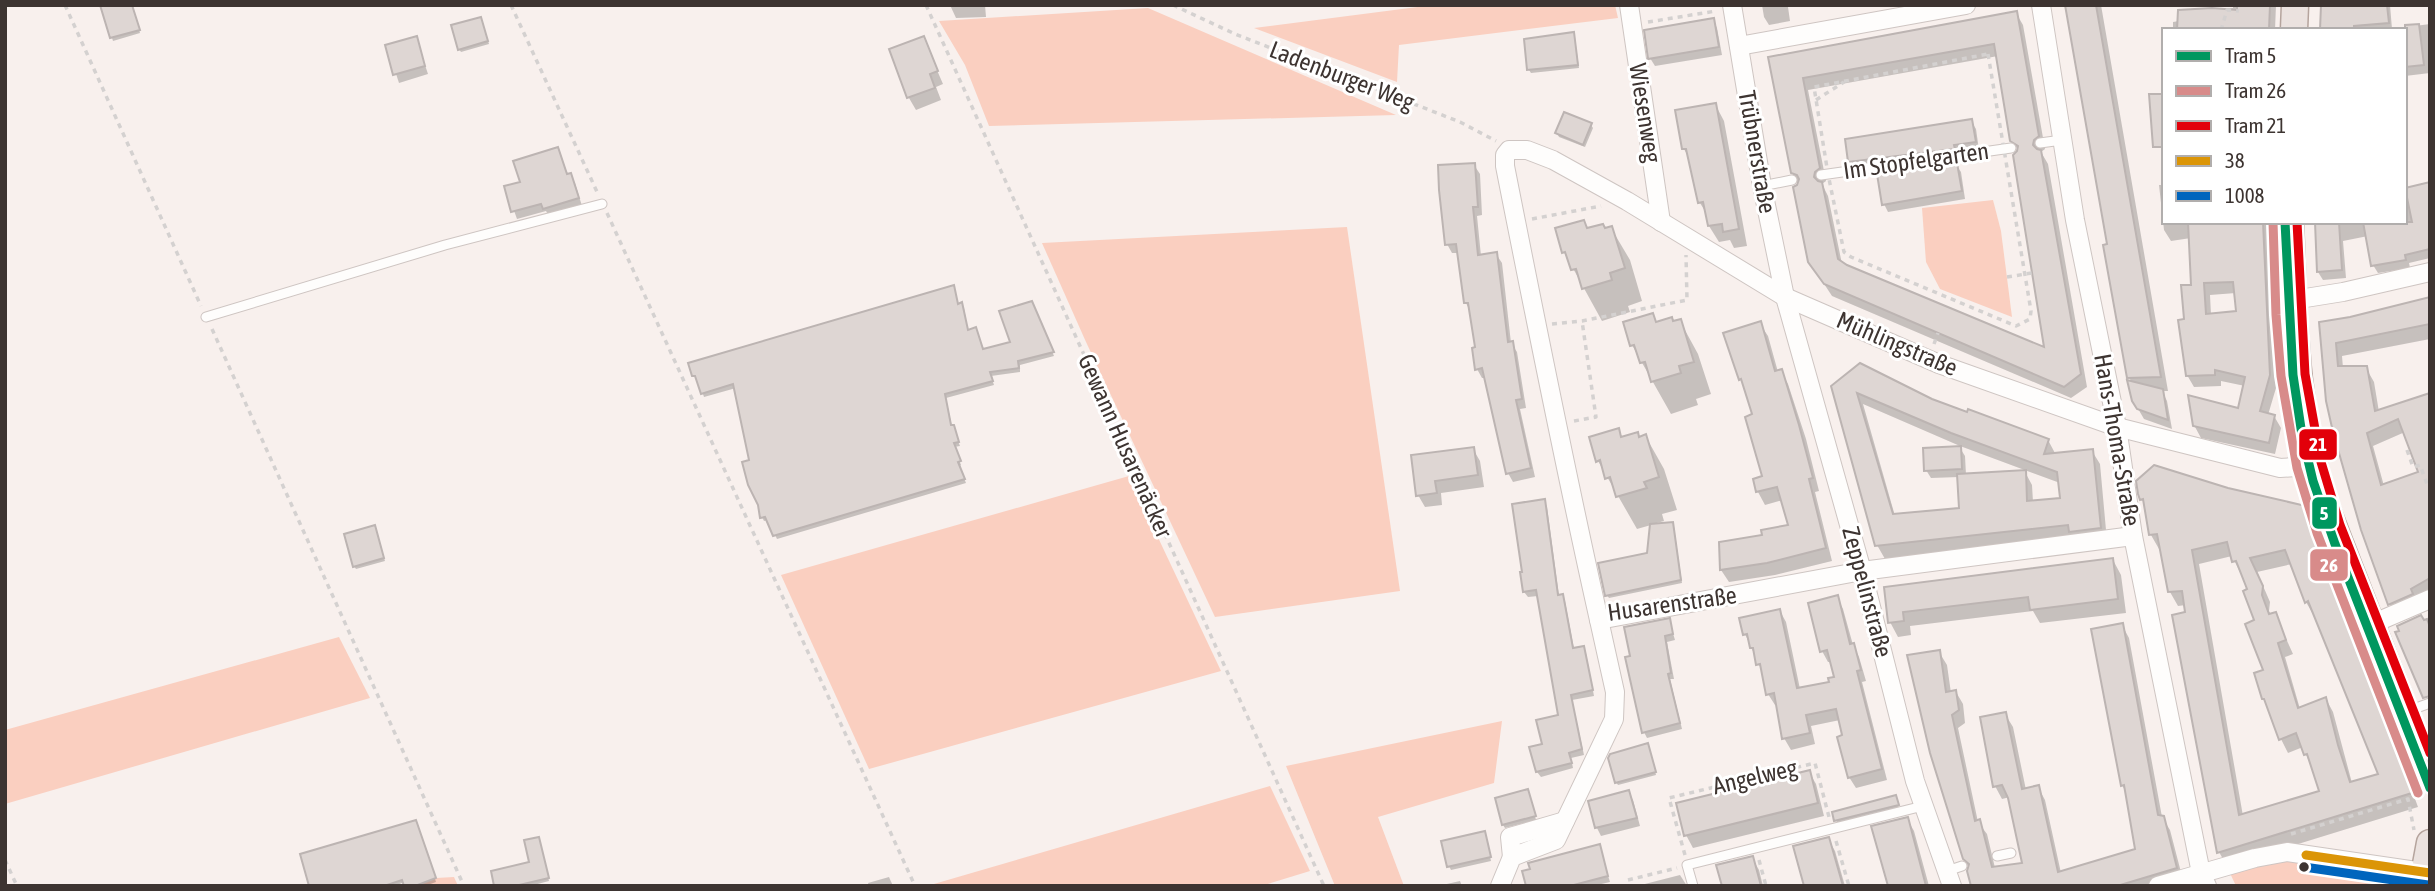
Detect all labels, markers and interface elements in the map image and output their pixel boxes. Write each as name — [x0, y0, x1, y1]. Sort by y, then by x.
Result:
legend — [2162, 28, 2407, 224]
street label: Ladenburger Weg — [1266, 36, 1419, 116]
text: Tram 5 — [2225, 43, 2276, 67]
street label: Wiesenweg — [1624, 61, 1667, 165]
text: Tram 26 — [2225, 78, 2286, 102]
street label: Trübnerstraße — [1733, 88, 1782, 215]
text: Tram 21 — [2225, 113, 2286, 137]
street label: Im Stopfelgarten — [1841, 137, 1990, 184]
text: 38 — [2225, 148, 2245, 172]
text: 1008 — [2225, 183, 2265, 207]
street label: Mühlingstraße — [1833, 306, 1962, 381]
street label: Gewann Husarenäcker — [1073, 350, 1178, 543]
street label: Hans-Thoma-Straße — [2089, 352, 2146, 528]
line badge: 21 — [2298, 428, 2338, 461]
text: 21 — [2309, 433, 2327, 455]
line badge: 5 — [2311, 496, 2338, 530]
text: 5 — [2320, 502, 2329, 524]
street label: Zeppelinstraße — [1837, 524, 1898, 660]
line badge: 26 — [2309, 548, 2349, 582]
text: 26 — [2320, 554, 2338, 576]
street label: Husarenstraße — [1606, 581, 1738, 626]
street label: Angelweg — [1710, 754, 1800, 799]
unlabelled marker — [2297, 860, 2311, 874]

